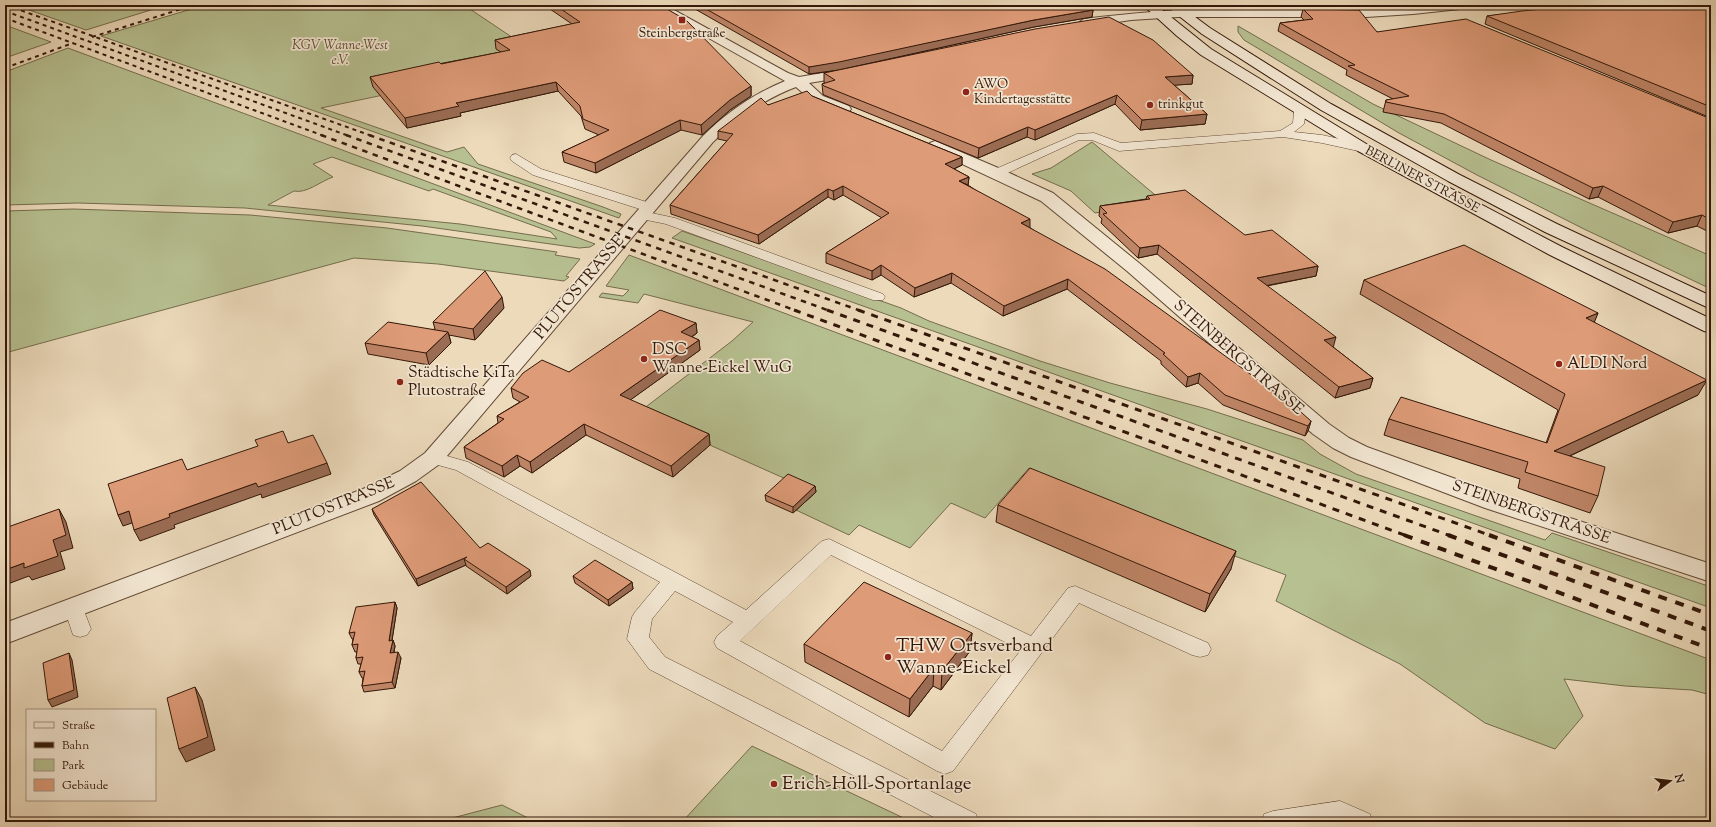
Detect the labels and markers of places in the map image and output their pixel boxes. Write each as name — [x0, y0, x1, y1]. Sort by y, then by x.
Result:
marker: Steinbergstraße — [677, 15, 687, 25]
place label: Steinbergstraße — [638, 25, 726, 43]
place label: AWO Kindertagesstätte — [974, 76, 1071, 109]
marker: AWO Kindertagesstätte — [961, 87, 971, 97]
place label: trinkgut — [1158, 96, 1204, 114]
marker: trinkgut — [1145, 100, 1155, 110]
place label: DSC Wanne-Eickel WuG — [652, 339, 792, 380]
place label: ALDI Nord — [1567, 353, 1647, 376]
marker: DSC Wanne-Eickel WuG — [639, 354, 649, 364]
marker: ALDI Nord — [1554, 359, 1564, 369]
place label: Städtische KiTa Plutostraße — [408, 362, 516, 403]
marker: Städtische KiTa Plutostraße — [395, 377, 405, 387]
place label: THW Ortsverband Wanne-Eickel — [896, 633, 1053, 682]
marker: THW Ortsverband Wanne-Eickel — [883, 652, 893, 662]
place label: Erich-Höll-Sportanlage — [782, 771, 972, 798]
marker: Erich-Höll-Sportanlage — [769, 779, 779, 789]

